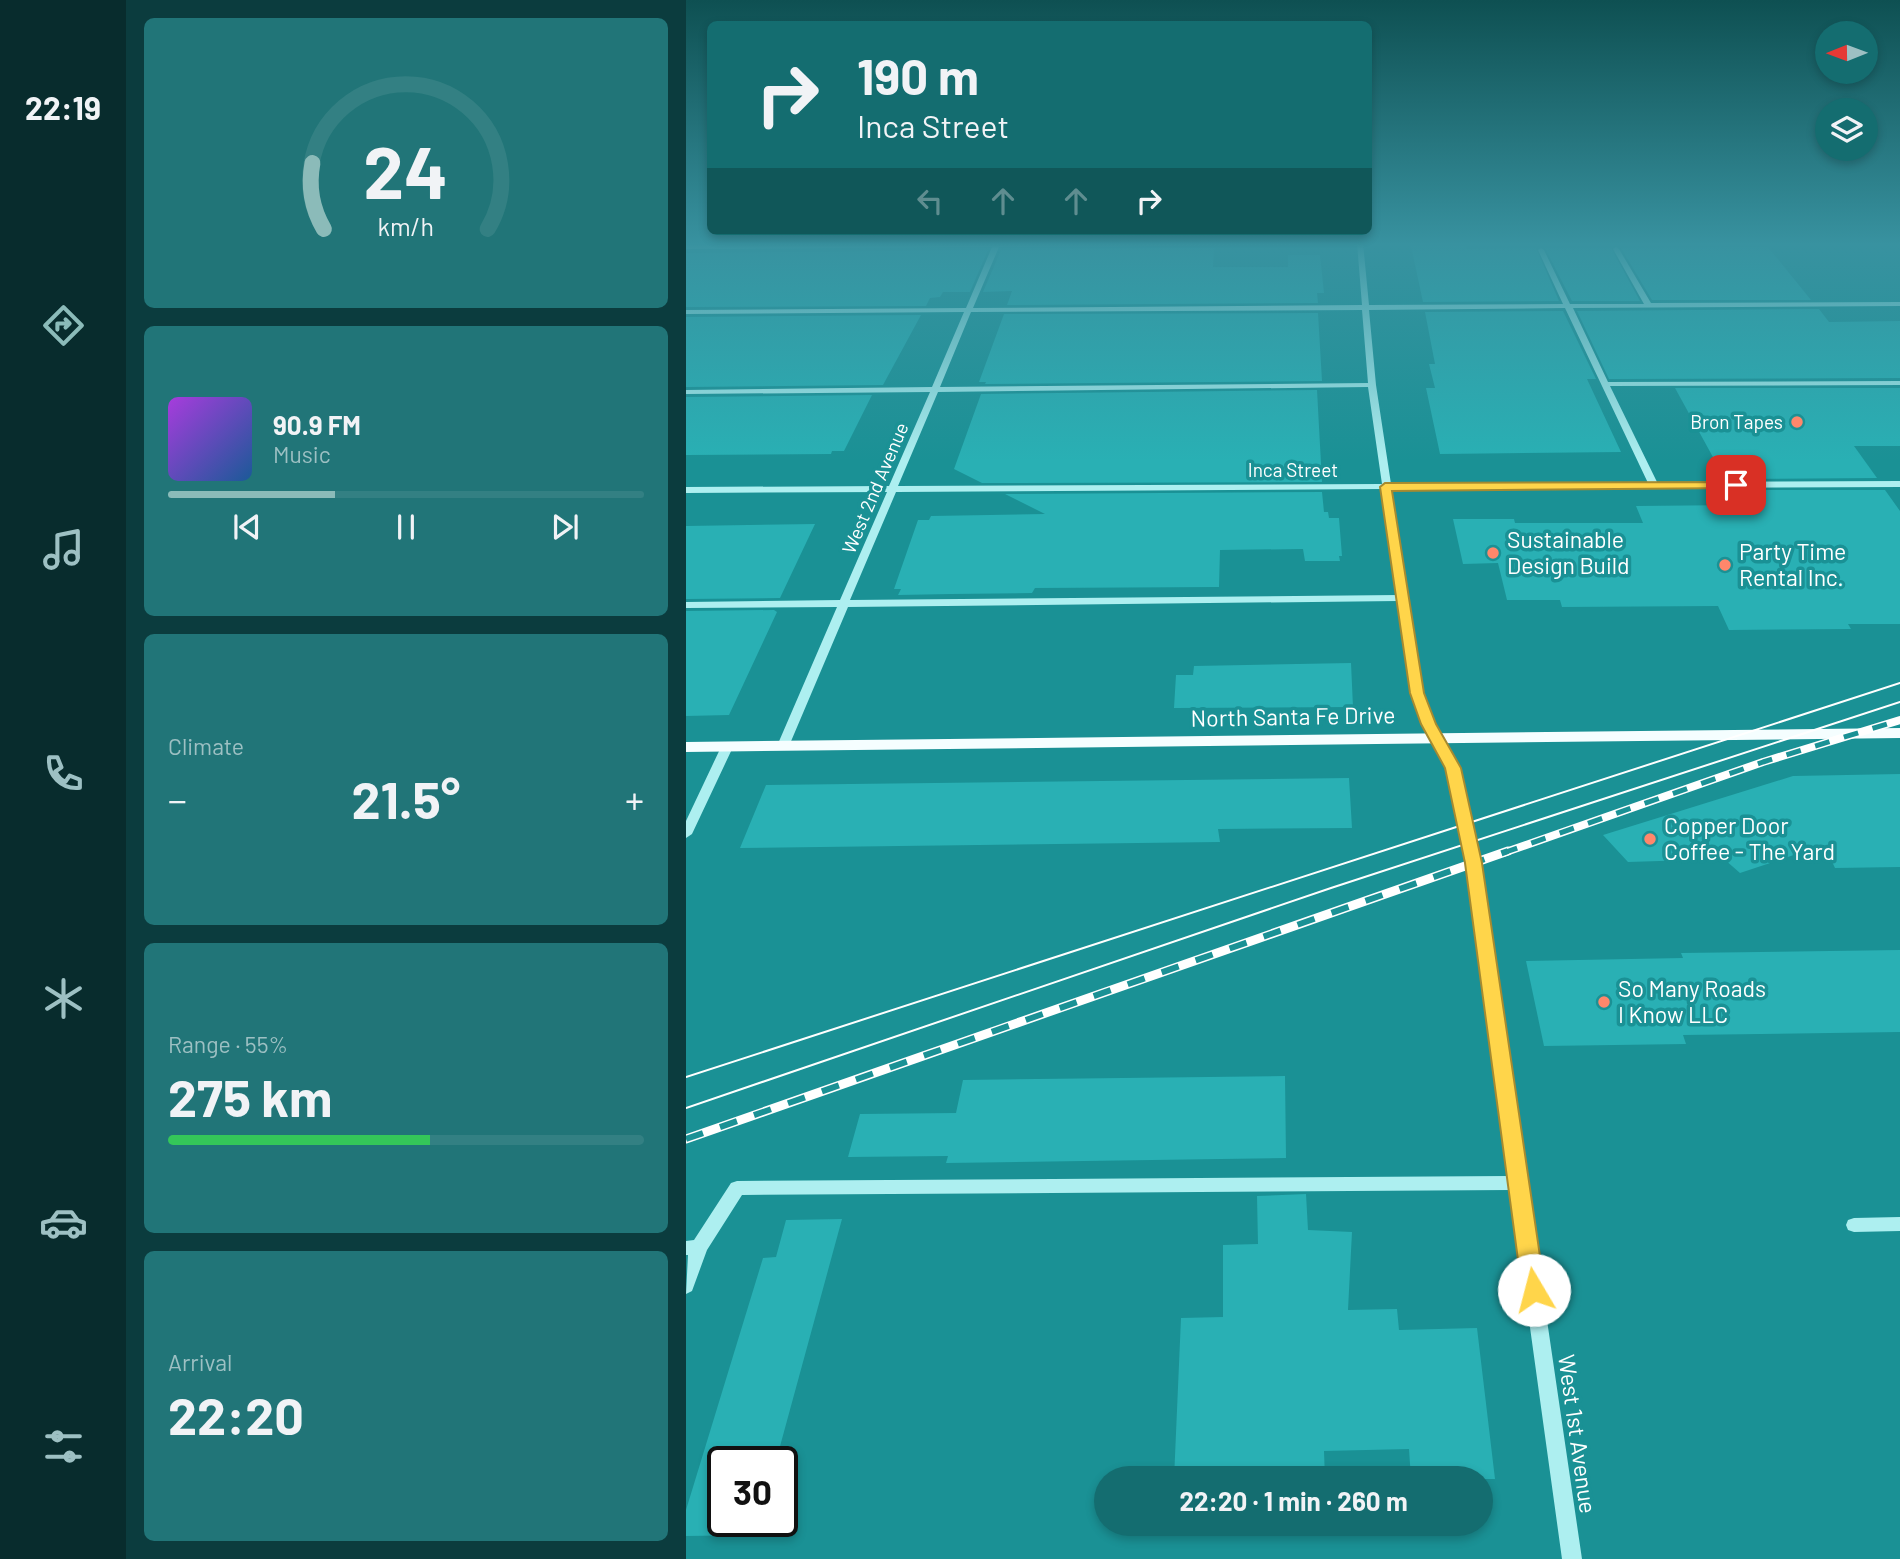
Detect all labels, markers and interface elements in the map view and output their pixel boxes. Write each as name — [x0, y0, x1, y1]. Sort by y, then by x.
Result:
north arrow — [1815, 21, 1878, 84]
map controls — [1815, 21, 1878, 161]
text: 190 m — [857, 46, 979, 105]
icon: right — [742, 49, 833, 140]
text: 22:19 — [25, 88, 101, 126]
button: layers — [1815, 98, 1878, 161]
text: Inca Street — [857, 106, 1009, 144]
text: 24 — [364, 126, 448, 214]
icon: left — [911, 182, 949, 220]
icon: ahead — [984, 182, 1022, 220]
icon: ahead — [1057, 182, 1095, 220]
icon: right — [1130, 182, 1168, 220]
text: km/h — [378, 211, 434, 241]
icon: directions — [39, 301, 88, 350]
text: 90.9 FM — [273, 409, 361, 440]
place label: Bron Tapes — [1690, 410, 1783, 433]
marker: Bron Tapes — [1789, 414, 1805, 430]
street label: West 2nd Avenue — [837, 419, 913, 557]
text: Music — [273, 440, 331, 468]
pin — [1706, 455, 1766, 515]
street label: Inca Street — [1248, 458, 1338, 481]
icon: arrive — [1717, 466, 1755, 504]
icon: previous — [228, 508, 266, 546]
icon: pause — [387, 508, 425, 546]
icon: next — [546, 508, 584, 546]
icon: music — [39, 525, 88, 574]
place label: Sustainable Design Build — [1507, 525, 1630, 579]
place label: Party Time Rental Inc. — [1739, 537, 1846, 591]
marker: Sustainable Design Build — [1485, 545, 1501, 561]
marker: Party Time Rental Inc. — [1717, 557, 1733, 573]
street label: North Santa Fe Drive — [1190, 700, 1396, 732]
text: Climate — [168, 732, 244, 760]
icon: phone — [39, 749, 88, 798]
text: 21.5° — [352, 767, 460, 829]
text: − — [168, 776, 187, 822]
text: + — [625, 776, 644, 822]
place label: Copper Door Coffee - The Yard — [1664, 811, 1835, 865]
marker: Copper Door Coffee - The Yard — [1642, 831, 1658, 847]
icon: climate — [39, 974, 88, 1023]
place label: So Many Roads I Know LLC — [1618, 974, 1766, 1028]
marker: So Many Roads I Know LLC — [1596, 994, 1612, 1010]
text: Range · 55% — [168, 1030, 288, 1058]
text: 275 km — [168, 1065, 332, 1127]
icon: car — [39, 1198, 88, 1247]
position arrow — [1497, 1253, 1571, 1327]
text: Arrival — [168, 1348, 232, 1376]
street label: West 1st Avenue — [1553, 1353, 1603, 1515]
text: 22:20 — [168, 1383, 304, 1445]
icon: filters — [39, 1422, 88, 1471]
speed limit sign: 30 — [707, 1446, 798, 1537]
text: 22:20 · 1 min · 260 m — [1179, 1485, 1408, 1516]

